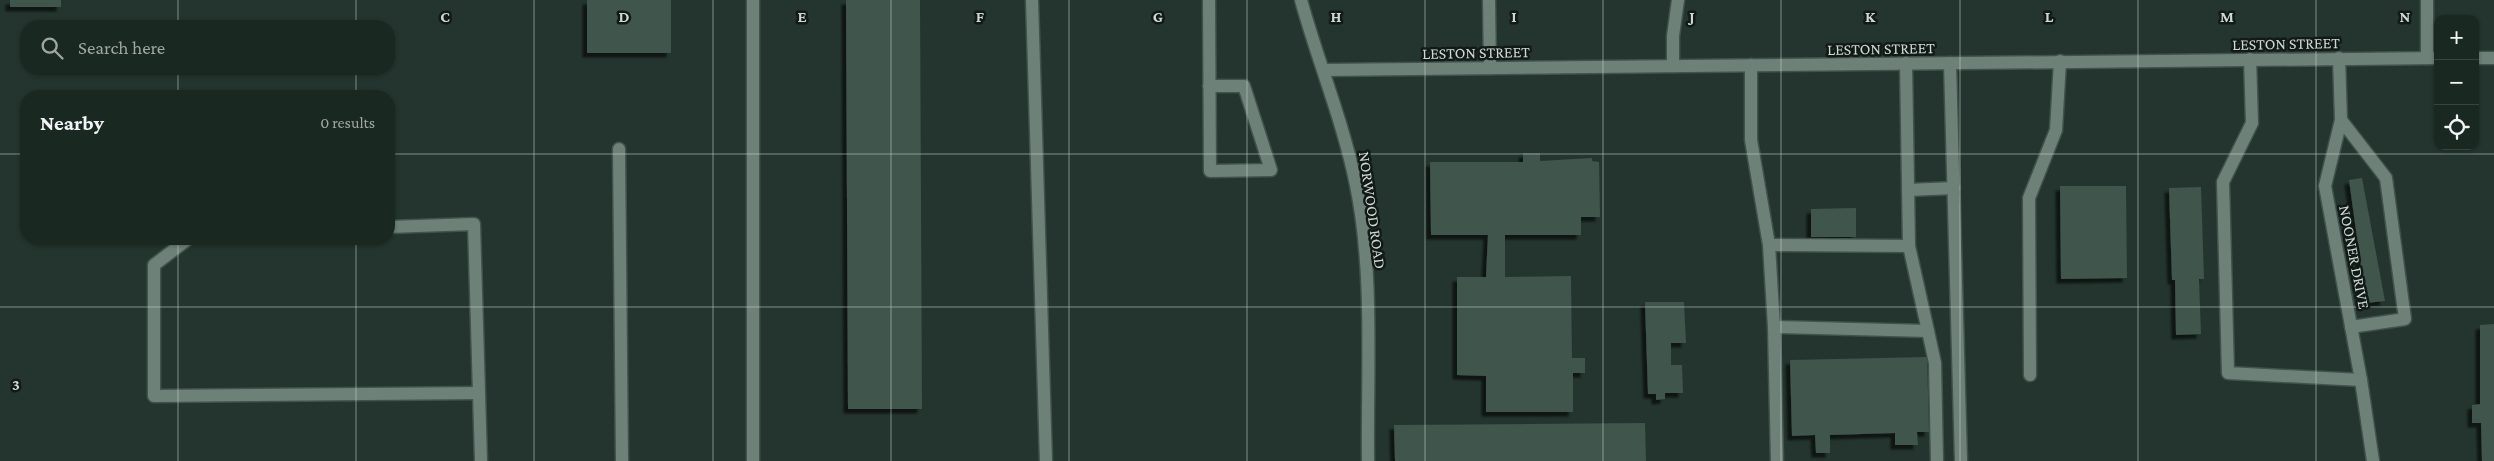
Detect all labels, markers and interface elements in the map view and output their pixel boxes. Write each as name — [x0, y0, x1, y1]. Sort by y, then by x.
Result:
text: C — [440, 8, 450, 25]
text: D — [618, 8, 630, 25]
text: E — [797, 8, 807, 25]
text: F — [976, 8, 985, 25]
text: G — [1153, 8, 1163, 25]
text: H — [1331, 8, 1342, 25]
text: I — [1511, 8, 1517, 25]
text: J — [1687, 8, 1695, 25]
text: K — [1865, 8, 1876, 25]
text: L — [2045, 8, 2054, 25]
text: M — [2220, 8, 2234, 25]
text: N — [2400, 8, 2411, 25]
map controls — [2434, 15, 2479, 150]
button: + — [2434, 15, 2479, 60]
search box — [20, 20, 395, 75]
icon: search — [38, 34, 66, 62]
street label: LESTON STREET — [2232, 34, 2340, 53]
text: Search here — [78, 37, 165, 58]
street label: LESTON STREET — [1827, 39, 1935, 58]
street label: LESTON STREET — [1422, 43, 1530, 62]
button: − — [2434, 60, 2479, 105]
button: locate — [2434, 105, 2479, 150]
text: Nearby — [40, 111, 104, 135]
text: 0 results — [320, 114, 375, 131]
street label: NORWOOD ROAD — [1356, 150, 1389, 270]
street label: NOONER DRIVE — [2336, 204, 2373, 311]
text: 3 — [12, 376, 20, 393]

